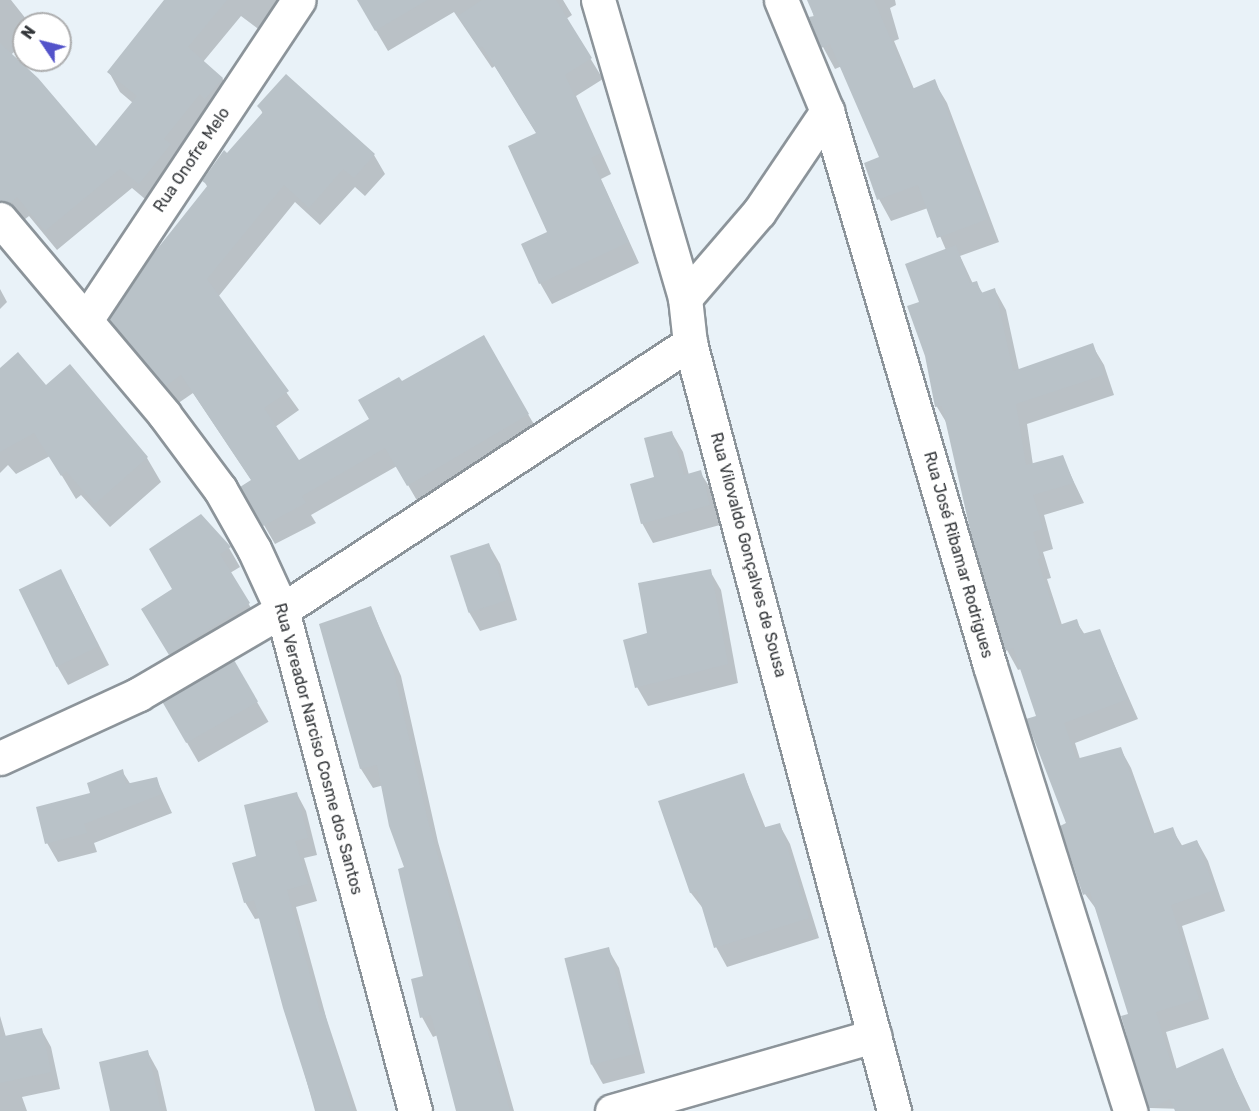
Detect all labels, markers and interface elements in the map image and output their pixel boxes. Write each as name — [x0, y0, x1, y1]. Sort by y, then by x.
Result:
north arrow — [12, 12, 72, 72]
text: N — [17, 22, 40, 43]
street label: Rua Onofre Melo — [150, 104, 234, 216]
street label: Rua Vilovaldo Gonçalves de Sousa — [706, 430, 790, 680]
street label: Rua José Ribamar Rodrigues — [919, 449, 997, 661]
street label: Rua Vereador Narciso Cosme dos Santos — [270, 601, 366, 897]

